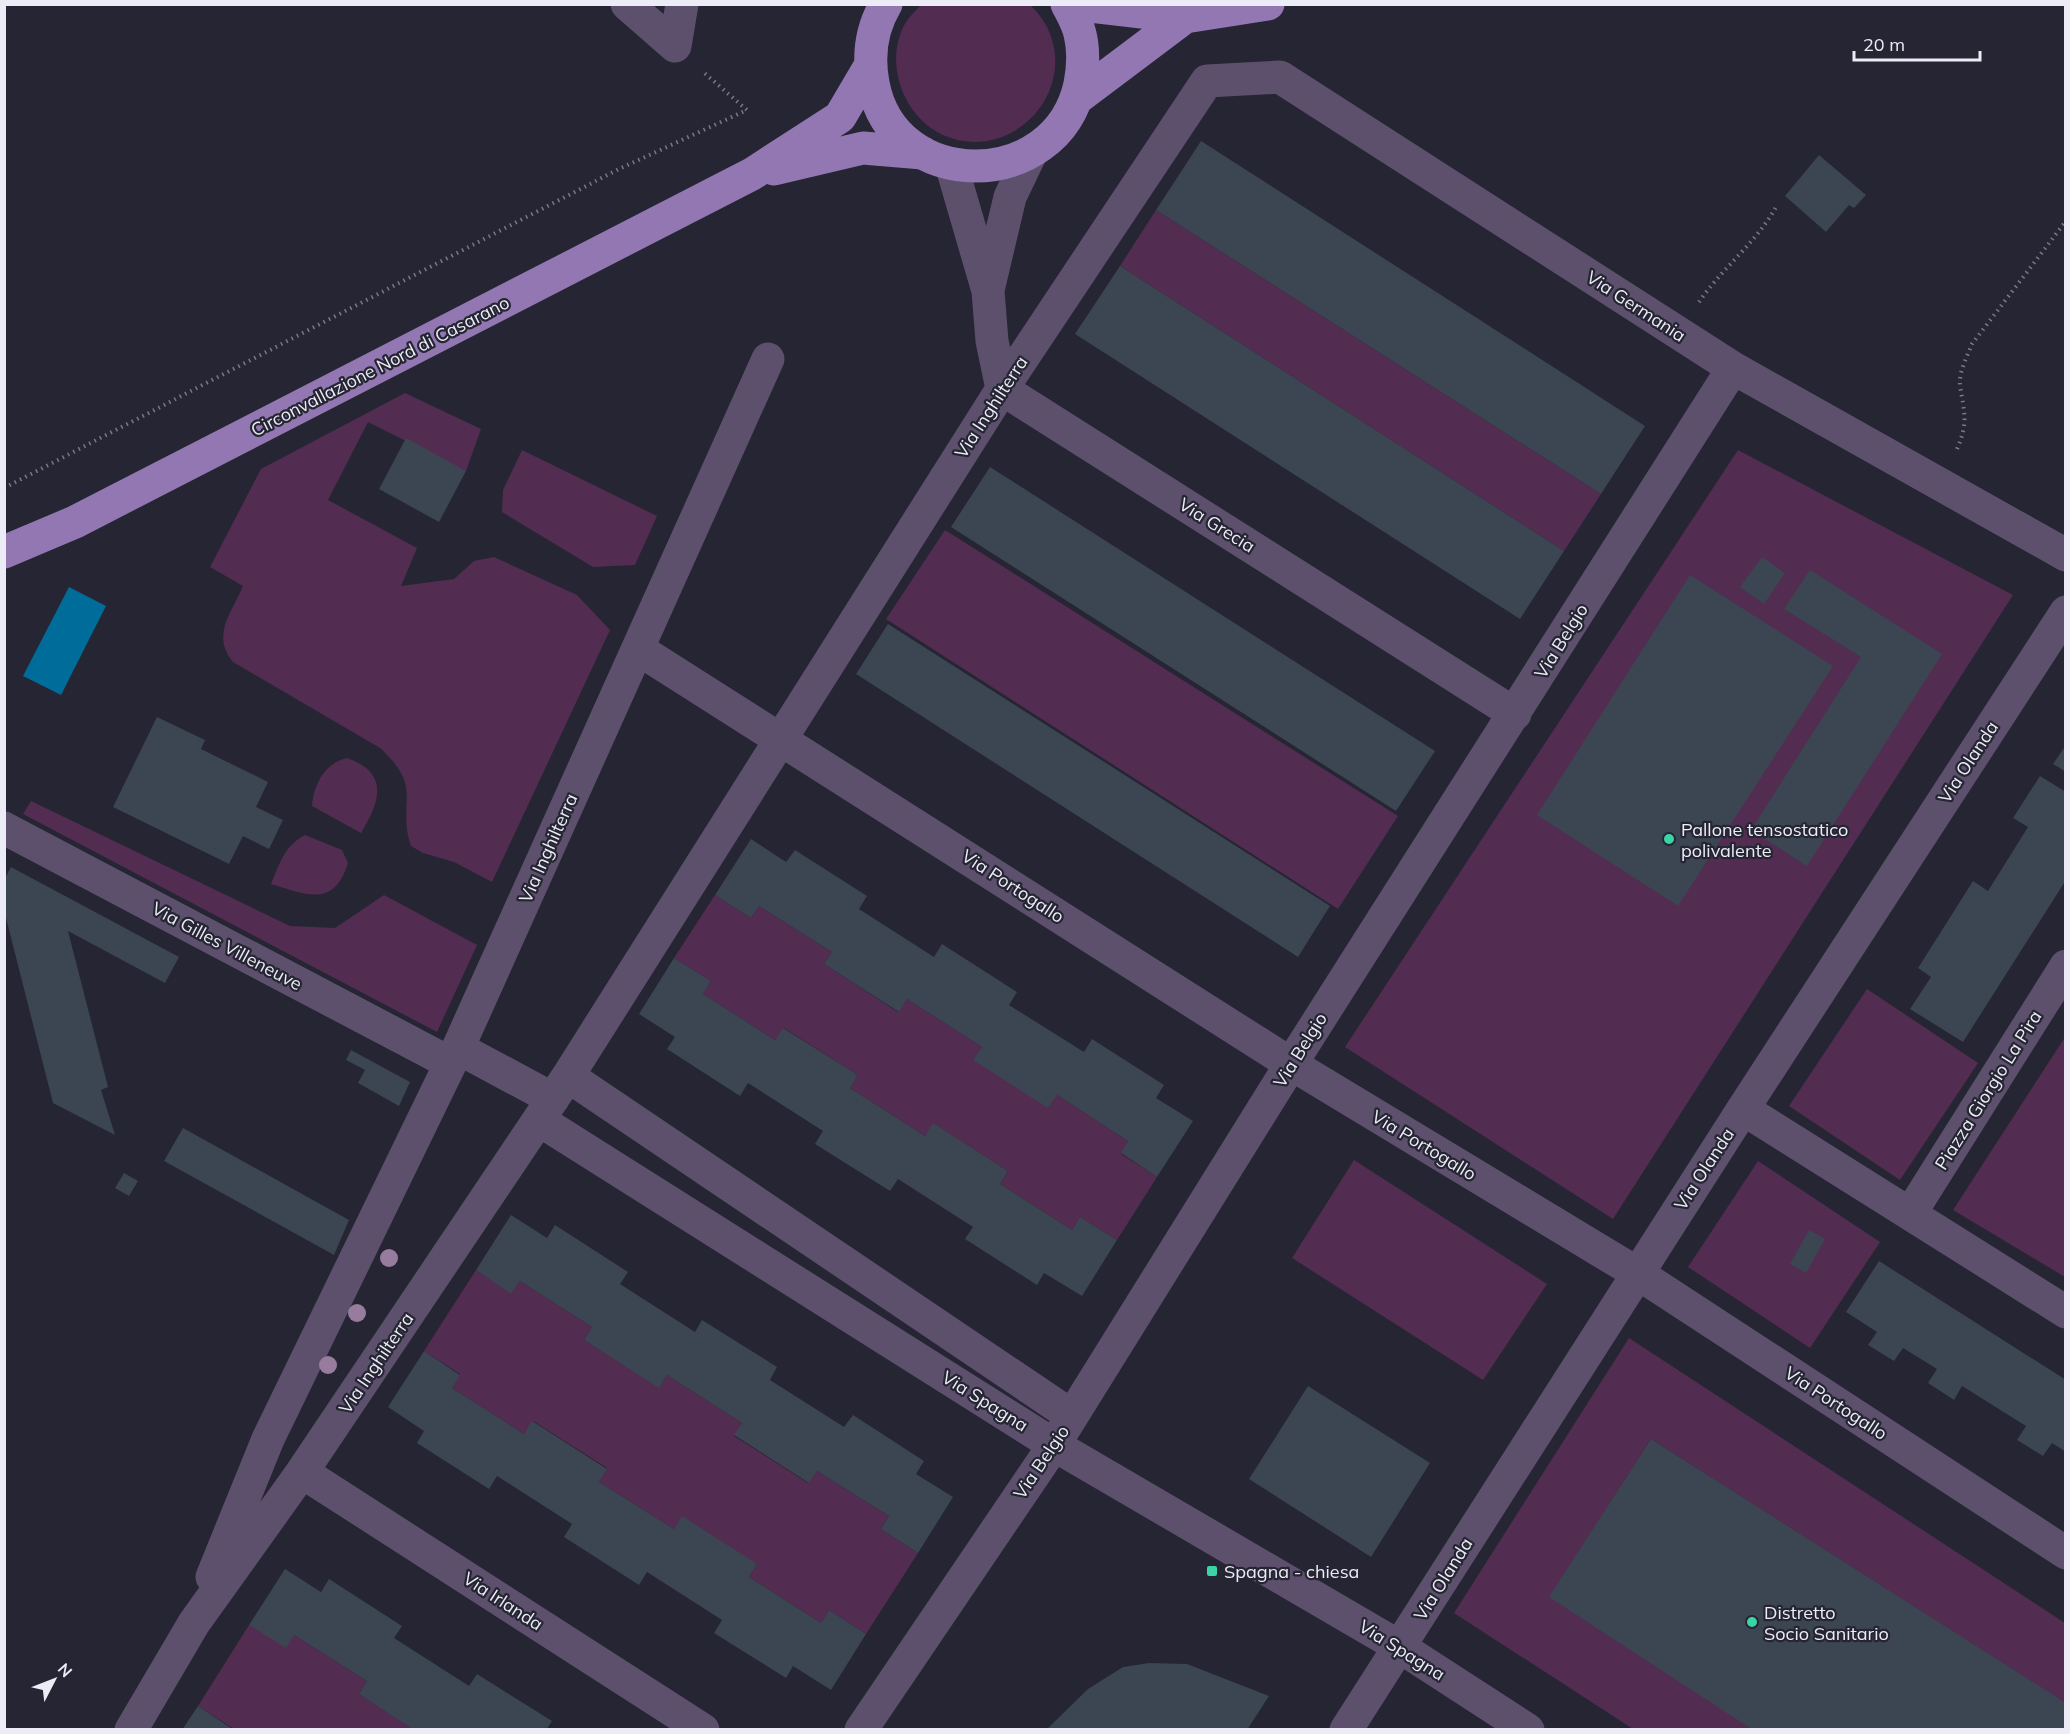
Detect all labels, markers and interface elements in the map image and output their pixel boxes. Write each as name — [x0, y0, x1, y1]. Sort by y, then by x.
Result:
scale bar — [1854, 24, 1980, 62]
text: 20 m — [1863, 33, 1905, 56]
street label: Via Germania — [1582, 265, 1690, 347]
street label: Circonvallazione Nord di Casarano — [247, 291, 513, 441]
street label: Via Inghilterra — [949, 352, 1033, 462]
street label: Via Grecia — [1175, 493, 1259, 557]
street label: Via Belgio — [1529, 599, 1593, 683]
street label: Via Olanda — [1933, 717, 2003, 807]
street label: Via Inghilterra — [514, 790, 582, 906]
place label: Pallone tensostatico polivalente — [1681, 818, 1848, 862]
marker: Pallone tensostatico polivalente — [1662, 832, 1676, 846]
street label: Via Portogallo — [957, 844, 1069, 928]
street label: Via Gilles Villeneuve — [148, 897, 306, 995]
street label: Piazza Giorgio La Pira — [1930, 1006, 2046, 1174]
street label: Via Belgio — [1268, 1008, 1332, 1092]
street label: Via Portogallo — [1368, 1105, 1480, 1185]
street label: Via Olanda — [1669, 1124, 1739, 1214]
street label: Via Inghilterra — [334, 1308, 418, 1418]
street label: Via Portogallo — [1780, 1361, 1892, 1445]
street label: Via Spagna — [938, 1365, 1032, 1437]
street label: Via Belgio — [1008, 1421, 1074, 1503]
street label: Via Olanda — [1408, 1533, 1478, 1625]
place label: Spagna - chiesa — [1224, 1560, 1359, 1583]
marker: Spagna - chiesa — [1205, 1564, 1219, 1578]
street label: Via Irlanda — [459, 1567, 547, 1635]
place label: Distretto Socio Sanitario — [1764, 1601, 1889, 1645]
street label: Via Spagna — [1355, 1614, 1449, 1686]
marker: Distretto Socio Sanitario — [1745, 1615, 1759, 1629]
north arrow — [24, 1650, 84, 1710]
text: N — [54, 1659, 77, 1681]

